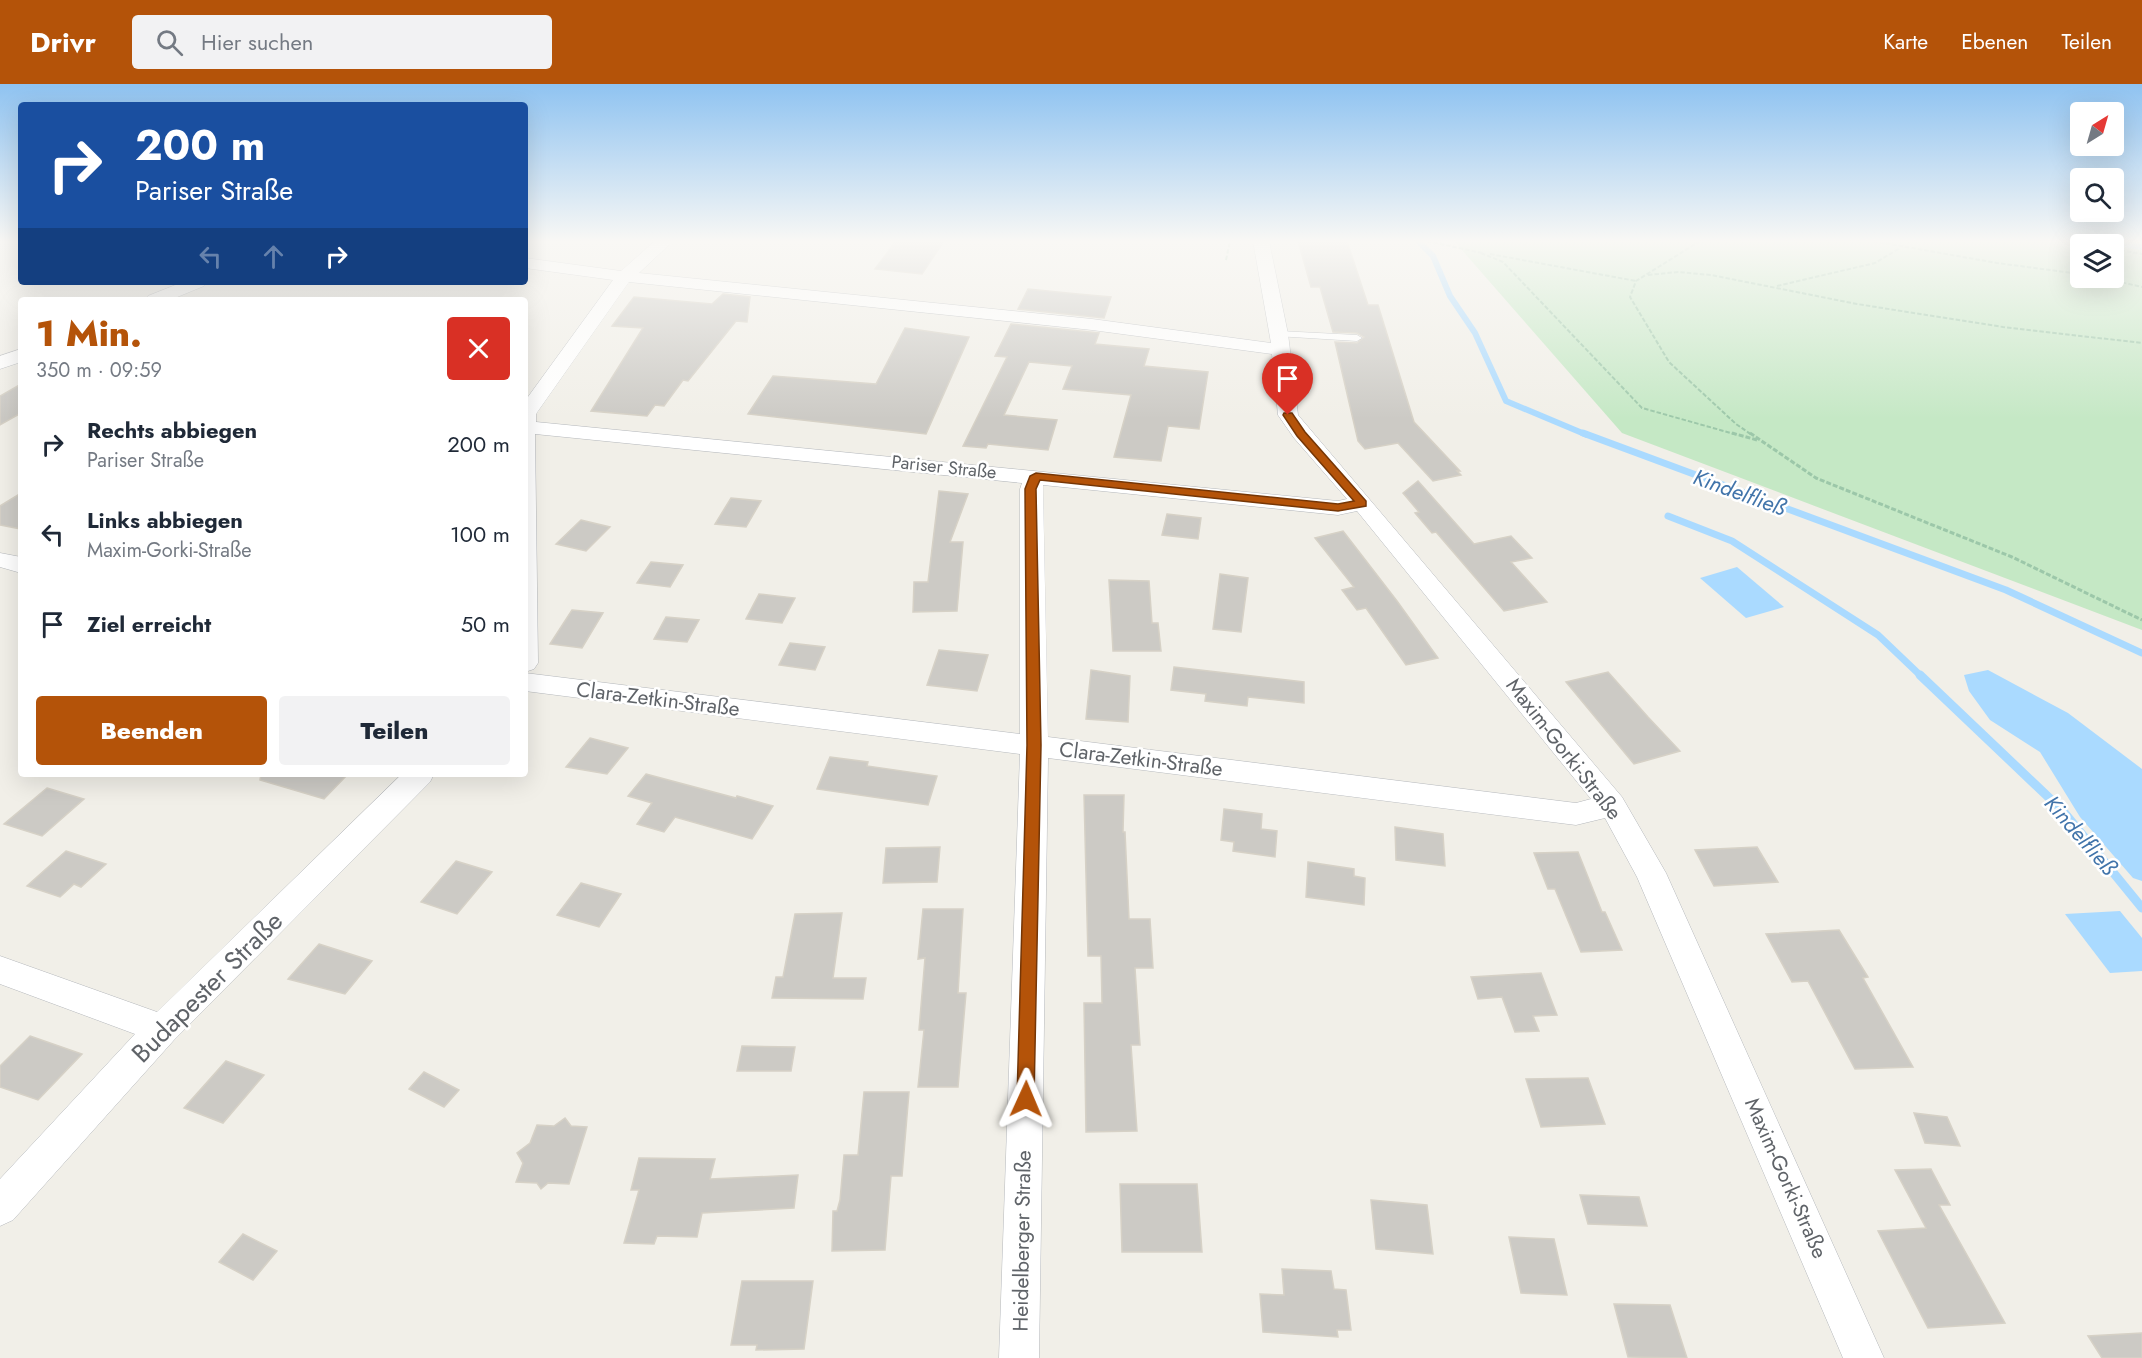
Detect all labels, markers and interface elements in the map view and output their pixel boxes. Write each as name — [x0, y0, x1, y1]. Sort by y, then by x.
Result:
search box — [132, 15, 552, 69]
text: Drivr — [30, 22, 96, 63]
icon: search — [153, 26, 186, 59]
text: Hier suchen — [201, 26, 313, 58]
text: Karte — [1883, 27, 1928, 57]
text: Ebenen — [1961, 27, 2028, 57]
text: Teilen — [2061, 27, 2112, 57]
north arrow — [2070, 102, 2124, 156]
map controls — [2070, 102, 2124, 288]
text: 200 m — [135, 115, 265, 176]
icon: right — [36, 126, 114, 204]
button: search — [2070, 168, 2124, 222]
text: Pariser Straße — [135, 171, 293, 210]
button: layers — [2070, 234, 2124, 288]
icon: left — [194, 240, 227, 273]
icon: ahead — [257, 240, 290, 273]
icon: right — [320, 240, 353, 273]
text: 1 Min. — [36, 307, 142, 359]
button: close — [447, 317, 510, 380]
pin — [1262, 353, 1313, 415]
text: 350 m · 09:59 — [36, 356, 162, 385]
icon: arrive — [1271, 362, 1304, 395]
text: Rechts abbiegen — [87, 414, 257, 446]
icon: right — [36, 428, 69, 461]
text: 200 m — [447, 428, 510, 460]
text: Pariser Straße — [87, 446, 204, 475]
street label: Pariser Straße — [890, 449, 998, 485]
water label: Kindelfließ — [1689, 460, 1792, 524]
text: Links abbiegen — [87, 504, 243, 536]
icon: left — [36, 518, 69, 551]
text: 100 m — [450, 518, 510, 550]
text: Maxim-Gorki-Straße — [87, 536, 252, 565]
icon: arrive — [36, 608, 69, 641]
text: Ziel erreicht — [87, 608, 211, 640]
text: 50 m — [461, 608, 510, 640]
street label: Maxim-Gorki-Straße — [1499, 672, 1629, 826]
street label: Clara-Zetkin-Straße — [575, 674, 742, 724]
button: Beenden — [36, 696, 267, 765]
button: Teilen — [279, 696, 510, 765]
street label: Clara-Zetkin-Straße — [1058, 734, 1225, 784]
water label: Kindelfließ — [2037, 788, 2125, 882]
street label: Budapester Straße — [123, 903, 291, 1071]
position arrow — [994, 1067, 1058, 1131]
street label: Maxim-Gorki-Straße — [1737, 1093, 1835, 1263]
street label: Heidelberger Straße — [1005, 1150, 1039, 1332]

